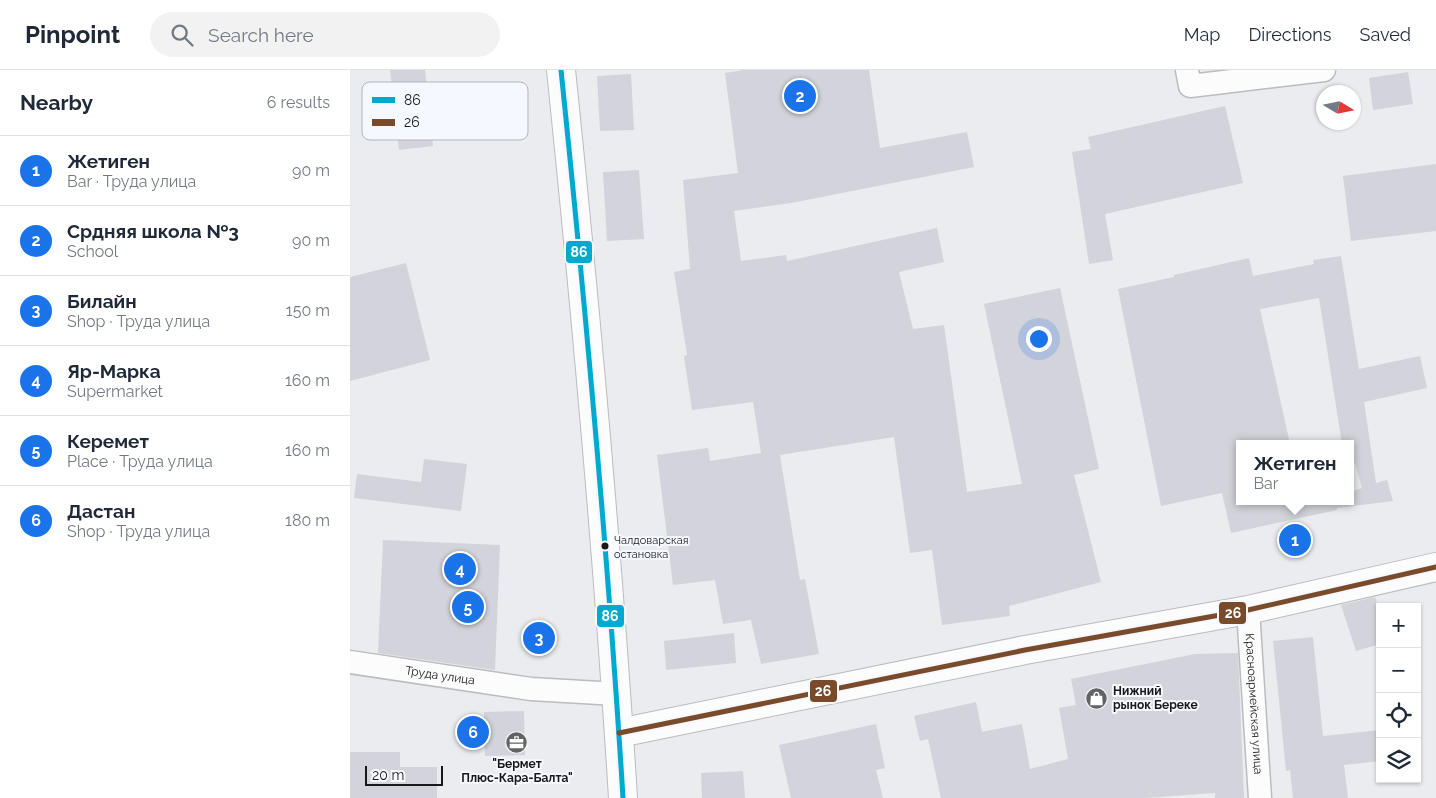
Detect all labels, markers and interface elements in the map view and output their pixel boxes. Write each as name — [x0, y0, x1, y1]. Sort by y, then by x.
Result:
search box — [150, 12, 500, 57]
text: Pinpoint — [25, 20, 120, 49]
icon: search — [168, 21, 196, 49]
text: Search here — [208, 24, 314, 46]
text: Map — [1184, 24, 1220, 45]
text: Directions — [1248, 24, 1332, 45]
text: Saved — [1360, 24, 1411, 45]
pin: 2 — [784, 77, 816, 115]
legend — [362, 82, 528, 140]
north arrow — [1316, 85, 1361, 130]
text: Nearby — [20, 90, 93, 115]
text: 86 — [404, 92, 421, 108]
text: 6 results — [267, 93, 330, 112]
text: 26 — [404, 114, 420, 130]
text: Жетиген — [67, 150, 150, 172]
text: 1 — [32, 161, 40, 180]
text: 90 m — [292, 161, 330, 180]
text: Bar · Труда улица — [67, 172, 196, 191]
text: Срдняя школа №3 — [67, 220, 239, 242]
text: 2 — [31, 231, 41, 250]
text: 90 m — [292, 231, 330, 250]
line badge: 86 — [565, 240, 593, 264]
text: School — [67, 242, 118, 261]
text: 86 — [571, 244, 587, 260]
text: Билайн — [67, 290, 137, 312]
text: 3 — [32, 301, 40, 320]
text: 150 m — [286, 301, 330, 320]
text: Shop · Труда улица — [67, 312, 210, 331]
your location — [1026, 326, 1052, 352]
text: Яр-Марка — [67, 360, 161, 382]
text: 4 — [31, 371, 41, 390]
text: 160 m — [285, 371, 330, 390]
text: Supermarket — [67, 382, 163, 401]
text: Керемет — [67, 430, 149, 452]
popup — [1236, 440, 1354, 505]
text: 5 — [32, 441, 40, 460]
text: 160 m — [285, 441, 330, 460]
text: Place · Труда улица — [67, 452, 213, 471]
text: Жетиген — [1253, 452, 1337, 474]
text: Bar — [1253, 474, 1278, 493]
text: Дастан — [67, 500, 135, 522]
text: 6 — [31, 511, 41, 530]
text: 180 m — [285, 511, 330, 530]
pin: 1 — [1279, 521, 1311, 559]
text: Shop · Труда улица — [67, 522, 210, 541]
place label: Чалдоварская остановка — [614, 534, 688, 561]
marker: Чалдоварская остановка — [600, 541, 610, 551]
pin: 4 — [444, 550, 476, 588]
pin: 5 — [452, 588, 484, 626]
line badge: 26 — [1218, 601, 1247, 625]
map controls — [1376, 603, 1421, 783]
button: + — [1376, 603, 1421, 648]
line badge: 86 — [596, 604, 625, 628]
text: 26 — [1225, 605, 1241, 621]
text: 86 — [602, 608, 618, 624]
pin: 3 — [523, 619, 555, 657]
street label: Красноармейская улица — [1243, 633, 1265, 775]
button: − — [1376, 648, 1421, 693]
street label: Труда улица — [404, 663, 476, 688]
line badge: 26 — [809, 679, 838, 703]
text: 26 — [815, 683, 831, 699]
place label: Нижний рынок Береке — [1113, 684, 1198, 712]
shop icon: Нижний рынок Береке — [1085, 686, 1109, 710]
button: locate — [1376, 693, 1421, 738]
pin: 6 — [457, 713, 489, 751]
office icon: "Бермет Плюс-Кара-Балта" — [505, 731, 529, 755]
button: layers — [1376, 738, 1421, 783]
place label: "Бермет Плюс-Кара-Балта" — [461, 757, 573, 785]
scale bar — [365, 763, 442, 786]
text: 20 m — [372, 767, 404, 783]

